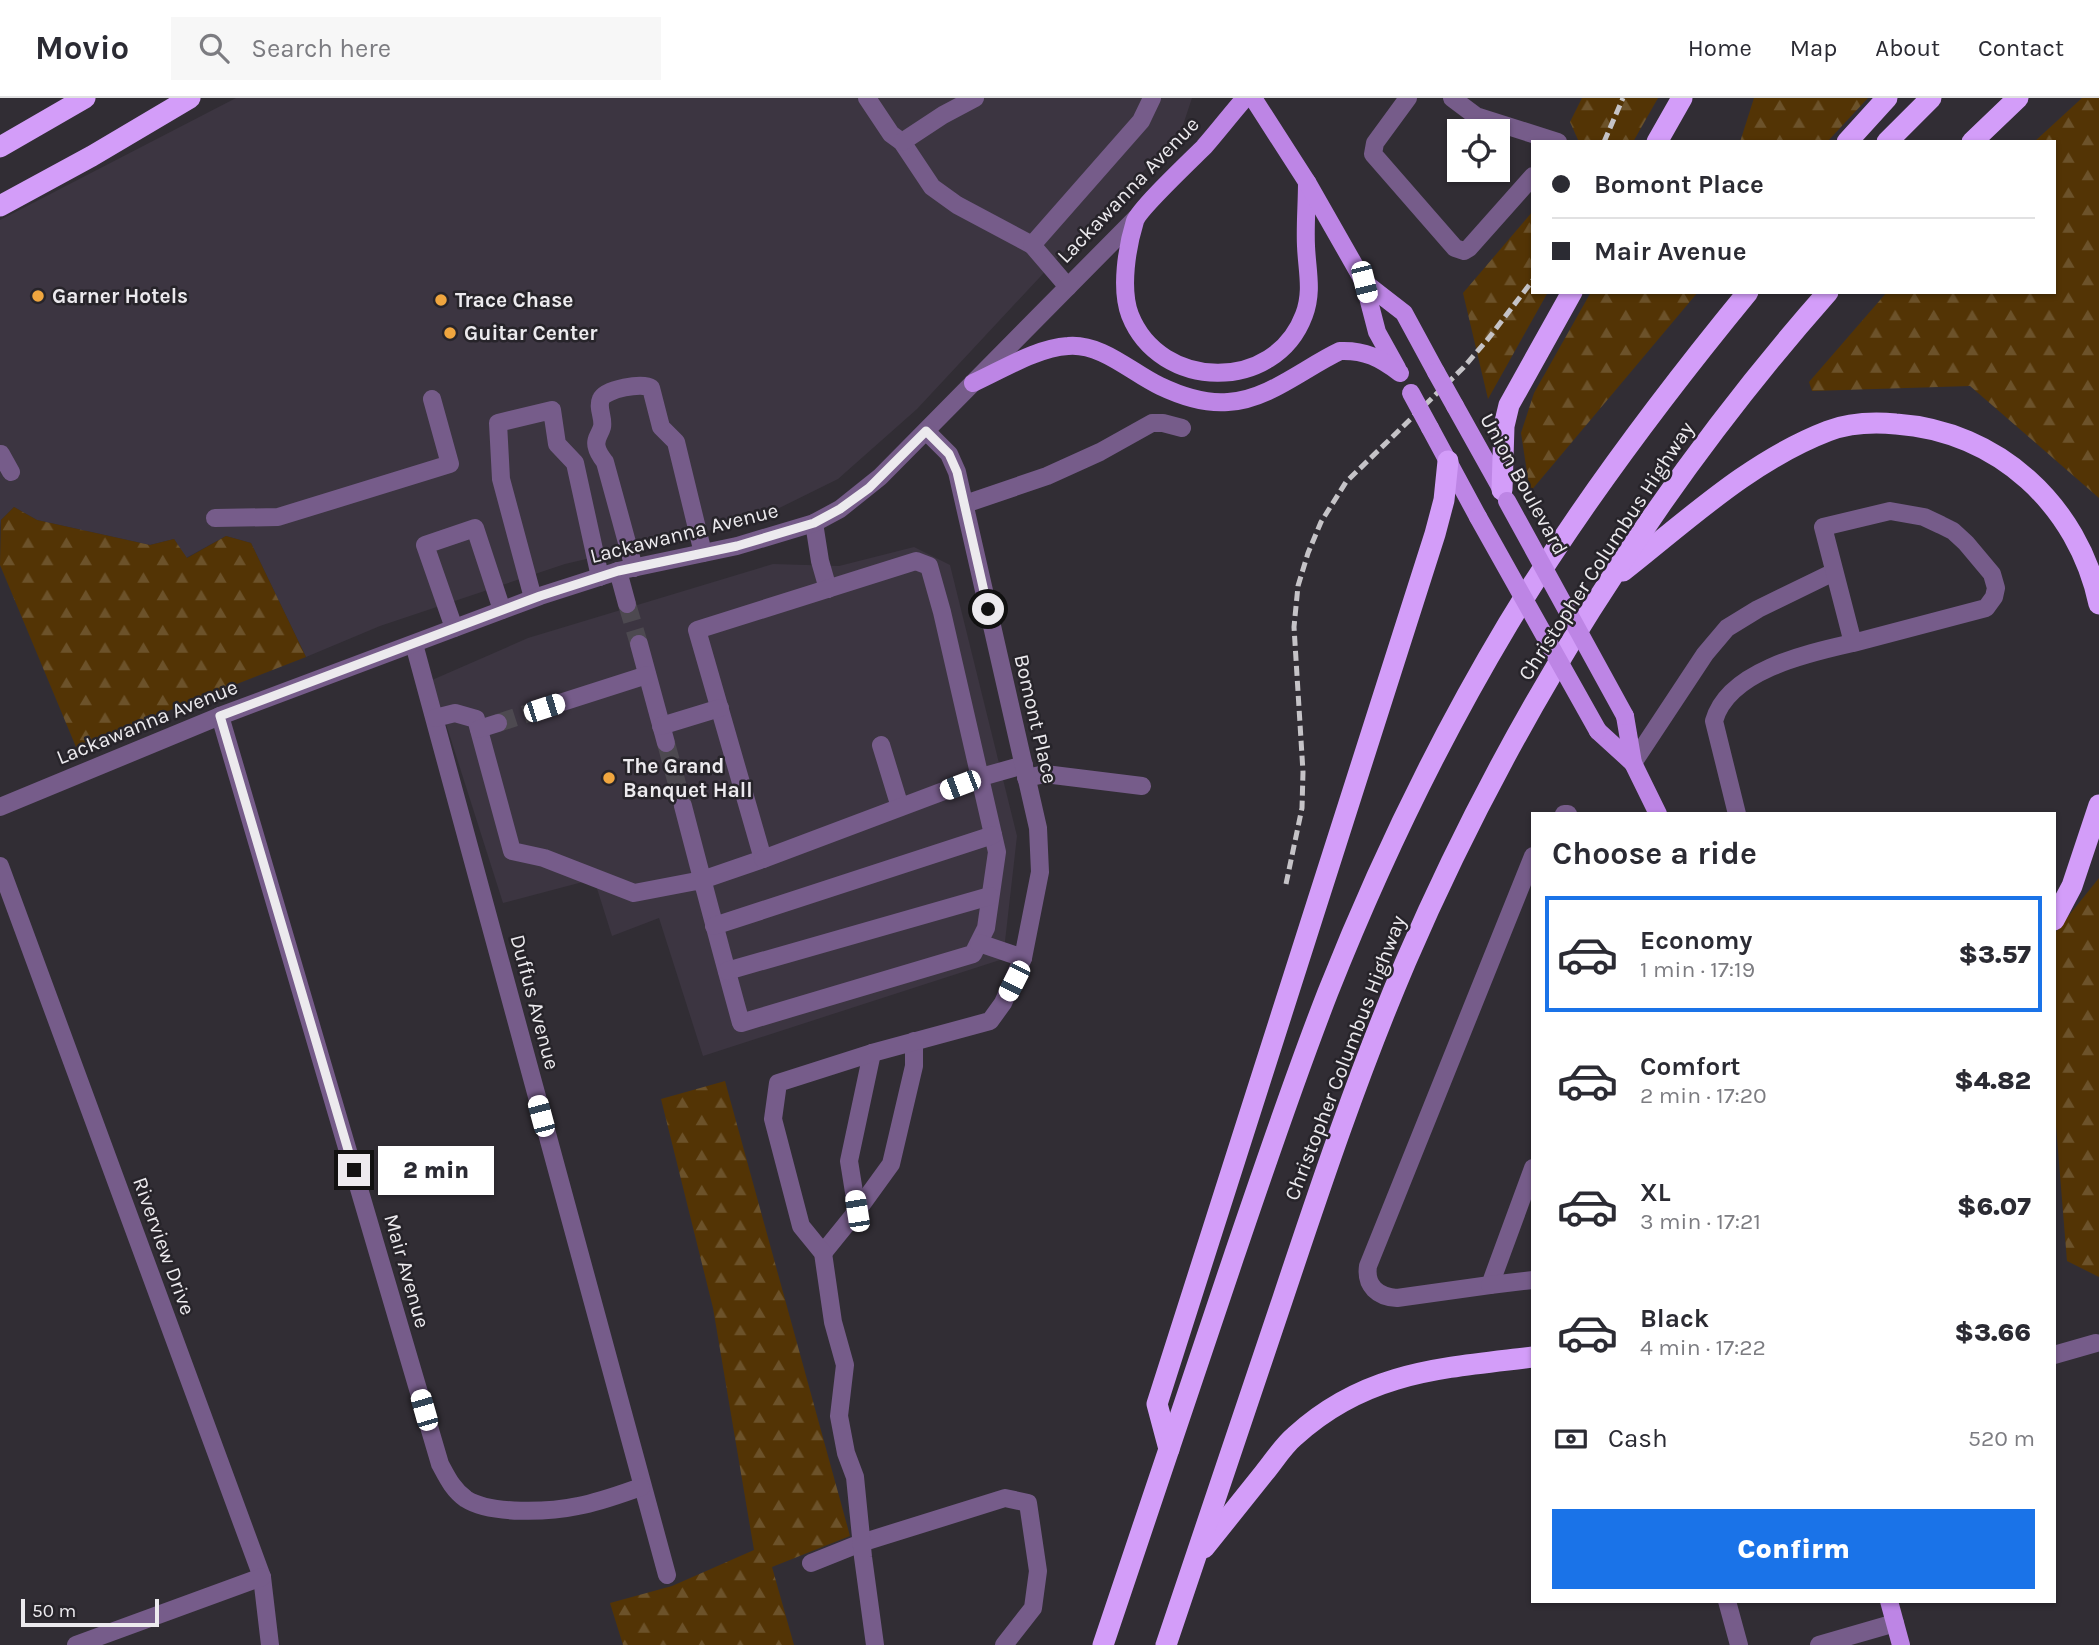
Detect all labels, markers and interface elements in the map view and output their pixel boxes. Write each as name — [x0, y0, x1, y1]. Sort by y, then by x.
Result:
search box — [171, 17, 661, 80]
text: Movio — [35, 29, 129, 67]
icon: search — [195, 29, 233, 67]
text: Search here — [251, 33, 391, 64]
text: Home — [1688, 34, 1752, 62]
text: Map — [1790, 34, 1837, 62]
text: About — [1875, 34, 1940, 62]
text: Contact — [1978, 34, 2064, 62]
street label: Lackawanna Avenue — [1052, 112, 1204, 268]
map controls — [1447, 119, 1510, 182]
button: locate — [1447, 119, 1510, 182]
text: Bomont Place — [1594, 169, 1764, 200]
text: Mair Avenue — [1594, 236, 1747, 267]
car — [1349, 259, 1380, 305]
place label: Garner Hotels — [52, 284, 188, 308]
marker: Garner Hotels — [30, 288, 46, 304]
place label: Trace Chase — [455, 288, 573, 312]
marker: Trace Chase — [433, 292, 449, 308]
place label: Guitar Center — [464, 321, 598, 345]
marker: Guitar Center — [442, 325, 458, 341]
street label: Union Boulevard — [1475, 409, 1573, 559]
street label: Christopher Columbus Highway — [1513, 417, 1699, 685]
street label: Lackawanna Avenue — [587, 498, 781, 568]
route start — [972, 593, 1004, 625]
street label: Bomont Place — [1009, 652, 1063, 786]
street label: Lackawanna Avenue — [53, 675, 241, 769]
car — [521, 692, 568, 724]
place label: The Grand Banquet Hall — [623, 754, 753, 803]
car — [937, 768, 984, 802]
marker: The Grand Banquet Hall — [601, 770, 617, 786]
text: Choose a ride — [1552, 835, 1757, 872]
street label: Christopher Columbus Highway — [1279, 912, 1411, 1204]
icon: car — [1556, 923, 1619, 986]
text: Economy — [1640, 925, 1752, 956]
street label: Duffus Avenue — [505, 932, 565, 1072]
text: $3.57 — [1959, 939, 2031, 970]
text: 1 min · 17:19 — [1640, 956, 1755, 983]
car — [996, 958, 1033, 1004]
icon: car — [1556, 1049, 1619, 1112]
text: Comfort — [1640, 1051, 1741, 1082]
text: $4.82 — [1954, 1065, 2031, 1096]
text: 2 min · 17:20 — [1640, 1082, 1767, 1109]
car — [526, 1093, 557, 1139]
callout: 2 min — [378, 1146, 494, 1194]
route end — [338, 1154, 370, 1186]
text: 2 min — [403, 1157, 469, 1184]
street label: Riverview Drive — [128, 1174, 200, 1318]
icon: car — [1556, 1175, 1619, 1238]
text: XL — [1640, 1177, 1671, 1208]
car — [844, 1189, 871, 1233]
text: $6.07 — [1957, 1191, 2031, 1222]
text: 3 min · 17:21 — [1640, 1208, 1761, 1235]
street label: Mair Avenue — [379, 1211, 435, 1331]
icon: car — [1556, 1301, 1619, 1364]
text: Black — [1640, 1303, 1709, 1334]
text: $3.66 — [1954, 1317, 2031, 1348]
text: 4 min · 17:22 — [1640, 1334, 1766, 1361]
car — [409, 1387, 440, 1433]
icon: cash — [1552, 1420, 1590, 1458]
text: Cash — [1608, 1423, 1668, 1454]
text: 520 m — [1968, 1425, 2035, 1452]
button: Confirm — [1552, 1509, 2035, 1589]
scale bar — [21, 1596, 159, 1628]
text: 50 m — [32, 1600, 76, 1622]

